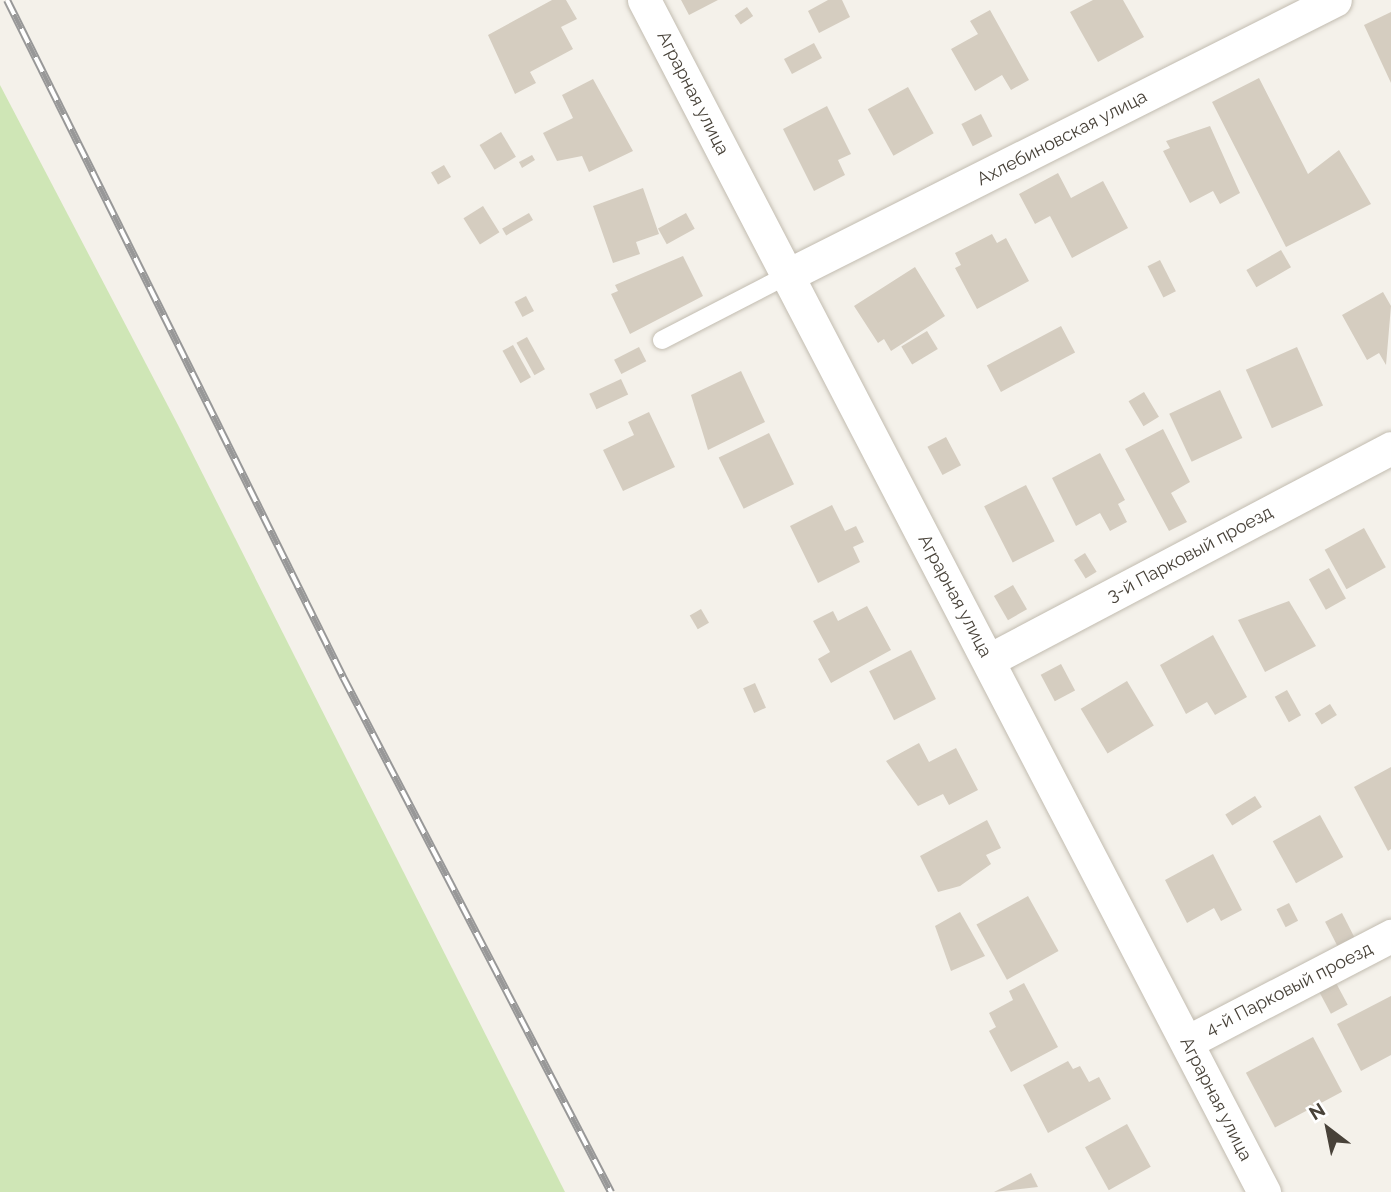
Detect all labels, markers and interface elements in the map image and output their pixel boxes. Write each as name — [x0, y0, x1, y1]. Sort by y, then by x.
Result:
street label: Аграрная улица — [652, 27, 734, 159]
street label: Ахлебиновская улица — [973, 86, 1151, 190]
street label: 3-й Парковый проезд — [1104, 501, 1276, 607]
street label: Аграрная улица — [913, 531, 997, 661]
street label: 4-й Парковый проезд — [1202, 938, 1376, 1040]
street label: Аграрная улица — [1175, 1033, 1257, 1165]
north arrow — [1293, 1094, 1363, 1164]
text: N — [1305, 1098, 1329, 1124]

